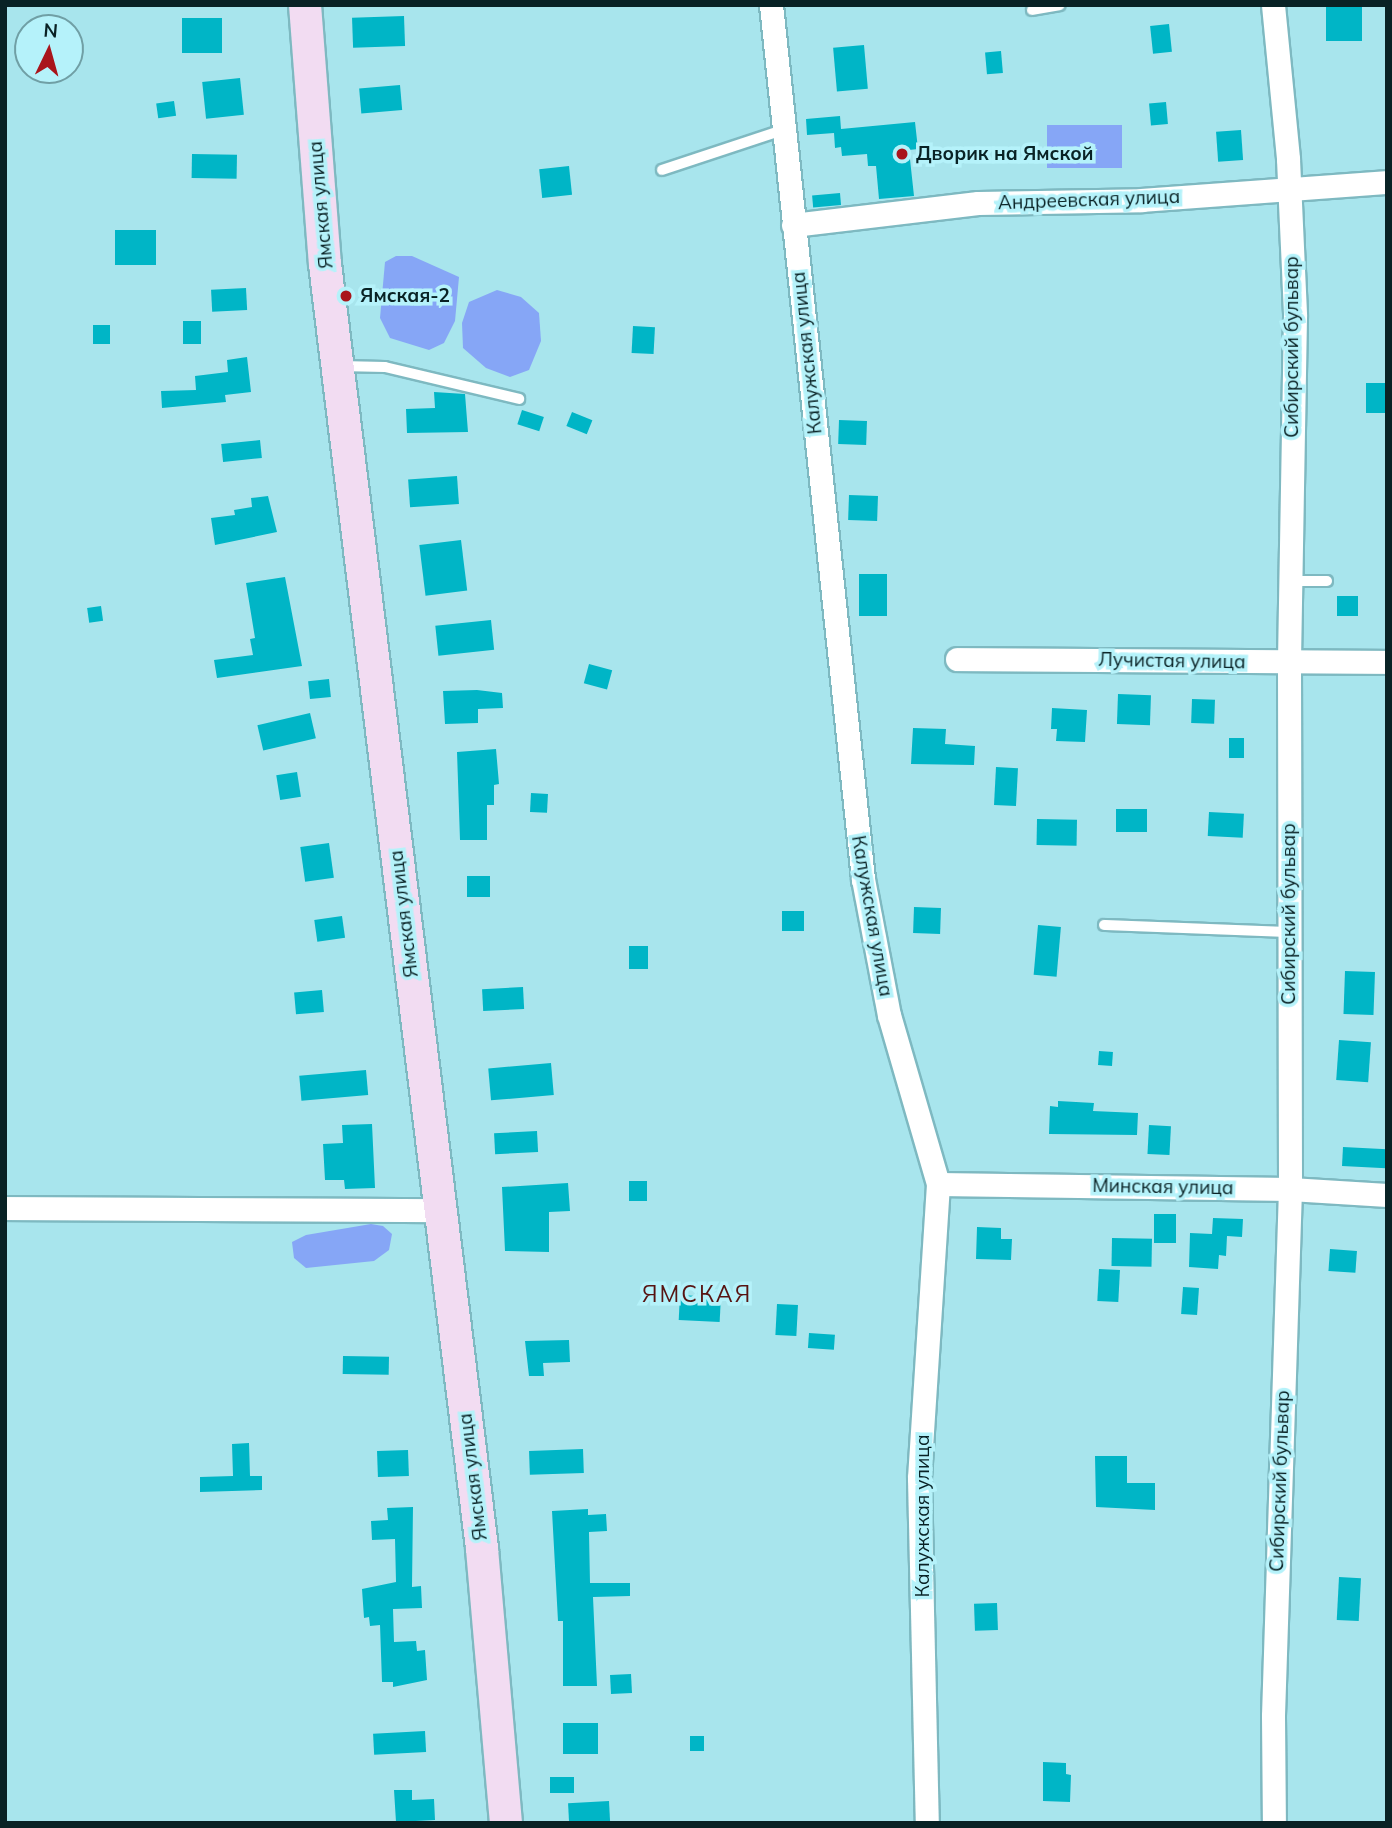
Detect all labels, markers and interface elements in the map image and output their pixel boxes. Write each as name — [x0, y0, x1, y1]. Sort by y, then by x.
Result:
north arrow — [14, 14, 84, 84]
text: N — [42, 17, 59, 43]
street label: Ямская улица — [304, 140, 338, 270]
place label: Дворик на Ямской — [916, 143, 1093, 165]
marker: Дворик на Ямской — [894, 146, 910, 162]
street label: Андреевская улица — [998, 185, 1180, 215]
street label: Сибирский бульвар — [1281, 256, 1303, 438]
street label: Калужская улица — [787, 271, 827, 435]
place label: Ямская-2 — [360, 285, 450, 307]
marker: Ямская-2 — [338, 288, 354, 304]
street label: Лучистая улица — [1098, 648, 1246, 674]
street label: Сибирский бульвар — [1278, 823, 1300, 1005]
street label: Калужская улица — [847, 834, 897, 998]
street label: Ямская улица — [385, 849, 423, 979]
street label: Минская улица — [1092, 1174, 1234, 1200]
district label: ЯМСКАЯ — [642, 1280, 752, 1308]
street label: Сибирский бульвар — [1265, 1390, 1295, 1572]
street label: Ямская улица — [454, 1412, 492, 1542]
street label: Калужская улица — [912, 1434, 934, 1598]

